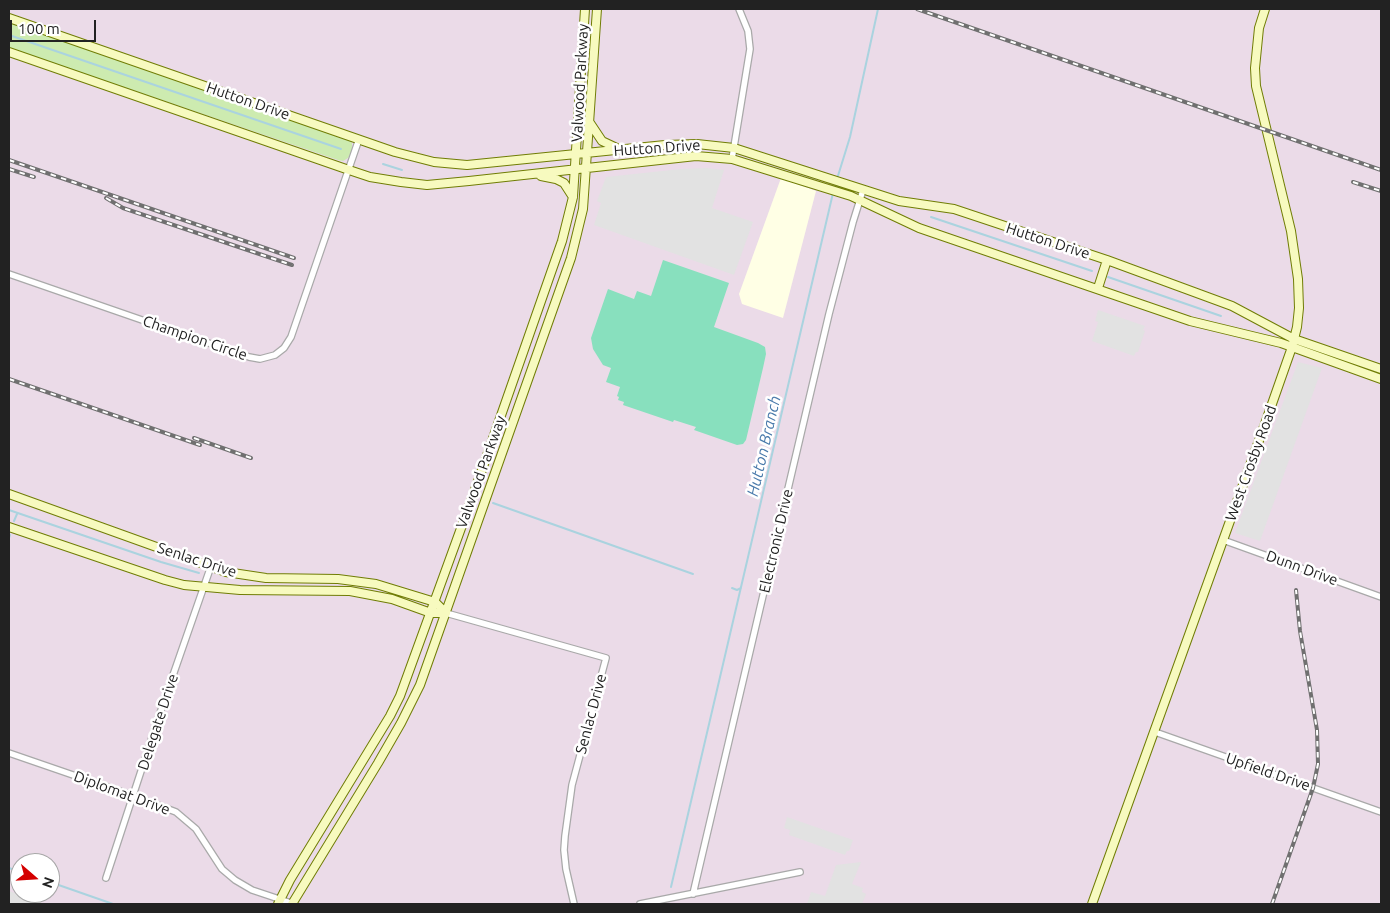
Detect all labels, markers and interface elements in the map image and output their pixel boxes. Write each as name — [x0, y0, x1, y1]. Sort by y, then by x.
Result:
scale bar — [12, 10, 99, 42]
text: 100 m — [18, 20, 60, 37]
street label: Valwood Parkway — [568, 23, 592, 143]
street label: Hutton Drive — [204, 78, 292, 124]
street label: Hutton Drive — [613, 136, 701, 160]
street label: Hutton Drive — [1004, 219, 1092, 263]
street label: Champion Circle — [140, 312, 250, 364]
water label: Hutton Branch — [743, 394, 785, 498]
street label: West Crosby Road — [1222, 403, 1280, 523]
street label: Valwood Parkway — [452, 413, 510, 531]
street label: Electronic Drive — [755, 487, 797, 595]
street label: Senlac Drive — [155, 539, 239, 581]
street label: Dunn Drive — [1264, 547, 1340, 589]
street label: Delegate Drive — [134, 671, 182, 773]
street label: Senlac Drive — [572, 672, 610, 756]
street label: Upfield Drive — [1223, 749, 1313, 795]
street label: Diplomat Drive — [71, 767, 173, 819]
north arrow — [10, 853, 60, 903]
text: N — [39, 875, 58, 890]

